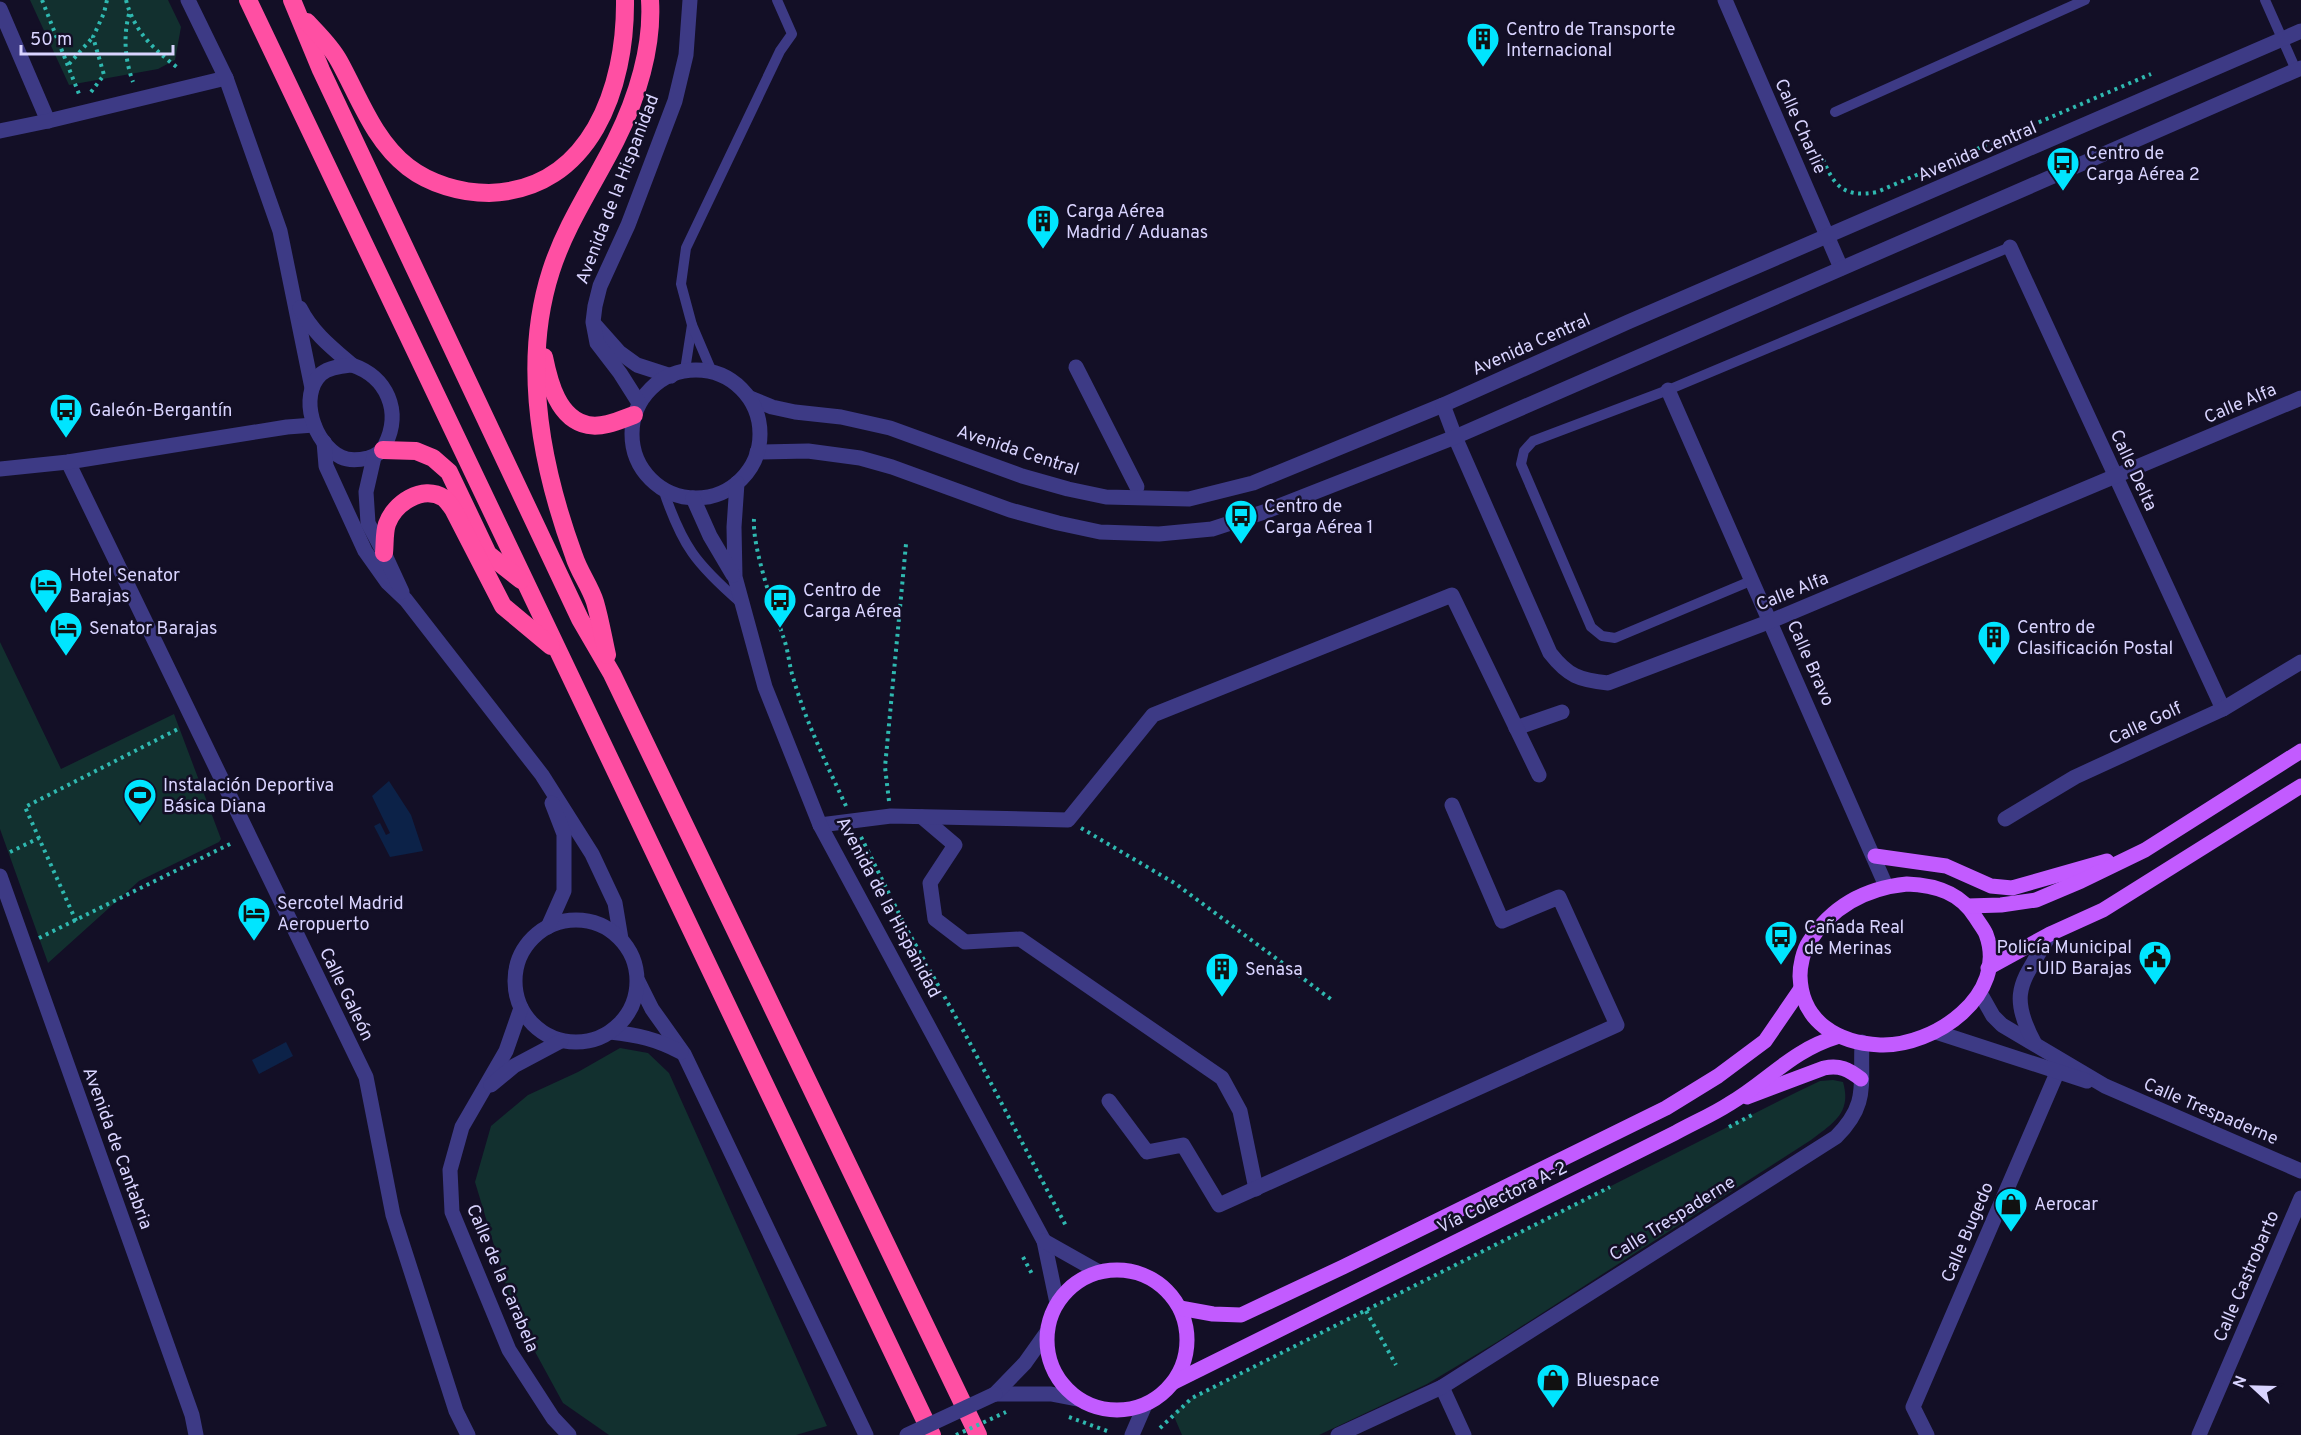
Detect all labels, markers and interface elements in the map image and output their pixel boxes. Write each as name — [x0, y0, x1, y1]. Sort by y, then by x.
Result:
scale bar — [21, 18, 172, 56]
place label: Centro de Transporte Internacional — [1506, 19, 1676, 63]
building icon: Centro de Transporte Internacional — [1465, 21, 1501, 68]
text: 50 m — [30, 29, 72, 52]
street label: Calle Charlie — [1768, 75, 1831, 178]
street label: Avenida de la Hispanidad — [572, 91, 665, 288]
street label: Avenida Central — [1915, 117, 2041, 188]
place label: Centro de Carga Aérea 2 — [2086, 143, 2200, 187]
bus stop icon: Centro de Carga Aérea 2 — [2045, 145, 2081, 192]
place label: Carga Aérea Madrid / Aduanas — [1066, 201, 1208, 245]
building icon: Carga Aérea Madrid / Aduanas — [1025, 203, 1061, 250]
street label: Avenida Central — [1469, 309, 1594, 382]
street label: Calle Alfa — [2201, 379, 2280, 430]
bus stop icon: Galeón-Bergantín — [48, 392, 84, 439]
place label: Galeón-Bergantín — [89, 400, 232, 423]
street label: Avenida Central — [953, 421, 1082, 482]
street label: Calle Delta — [2104, 426, 2161, 515]
place label: Centro de Carga Aérea 1 — [1264, 496, 1373, 540]
bus stop icon: Centro de Carga Aérea 1 — [1223, 498, 1259, 545]
place label: Hotel Senator Barajas — [69, 565, 180, 609]
hotel icon: Hotel Senator Barajas — [28, 567, 64, 614]
street label: Calle Alfa — [1753, 567, 1832, 617]
place label: Centro de Carga Aérea — [803, 580, 901, 624]
bus stop icon: Centro de Carga Aérea — [762, 582, 798, 629]
hotel icon: Senator Barajas — [48, 610, 84, 657]
street label: Calle Bravo — [1781, 617, 1839, 710]
place label: Centro de Clasificación Postal — [2017, 617, 2173, 661]
place label: Senator Barajas — [89, 618, 217, 641]
building icon: Centro de Clasificación Postal — [1976, 619, 2012, 666]
street label: Calle Golf — [2106, 698, 2186, 751]
place label: Instalación Deportiva Básica Diana — [163, 775, 334, 819]
sports icon: Instalación Deportiva Básica Diana — [122, 777, 158, 824]
street label: Avenida de la Hispanidad — [830, 813, 945, 1002]
place label: Sercotel Madrid Aeropuerto — [277, 893, 404, 937]
hotel icon: Sercotel Madrid Aeropuerto — [236, 895, 272, 942]
place label: Cañada Real de Merinas — [1804, 917, 1904, 961]
bus stop icon: Cañada Real de Merinas — [1763, 919, 1799, 966]
place label: Policía Municipal - UID Barajas — [1996, 937, 2132, 981]
public building icon: Policía Municipal - UID Barajas — [2137, 939, 2173, 986]
street label: Calle Galeón — [313, 944, 378, 1045]
building icon: Senasa — [1204, 951, 1240, 998]
place label: Senasa — [1245, 959, 1303, 982]
street label: Avenida de Cantabria — [77, 1064, 157, 1233]
street label: Calle Trespaderne — [2140, 1074, 2281, 1151]
street label: Vía Colectora A-2 — [1434, 1157, 1571, 1240]
street label: Calle Trespaderne — [1606, 1171, 1740, 1267]
street label: Calle Bugedo — [1937, 1179, 2000, 1286]
shop icon: Aerocar — [1993, 1186, 2029, 1233]
place label: Aerocar — [2034, 1194, 2098, 1217]
street label: Calle de la Carabela — [460, 1201, 543, 1356]
street label: Calle Castrobarto — [2209, 1207, 2285, 1346]
north arrow — [2223, 1357, 2283, 1417]
shop icon: Bluespace — [1535, 1362, 1571, 1409]
place label: Bluespace — [1576, 1370, 1660, 1393]
text: N — [2230, 1373, 2252, 1391]

